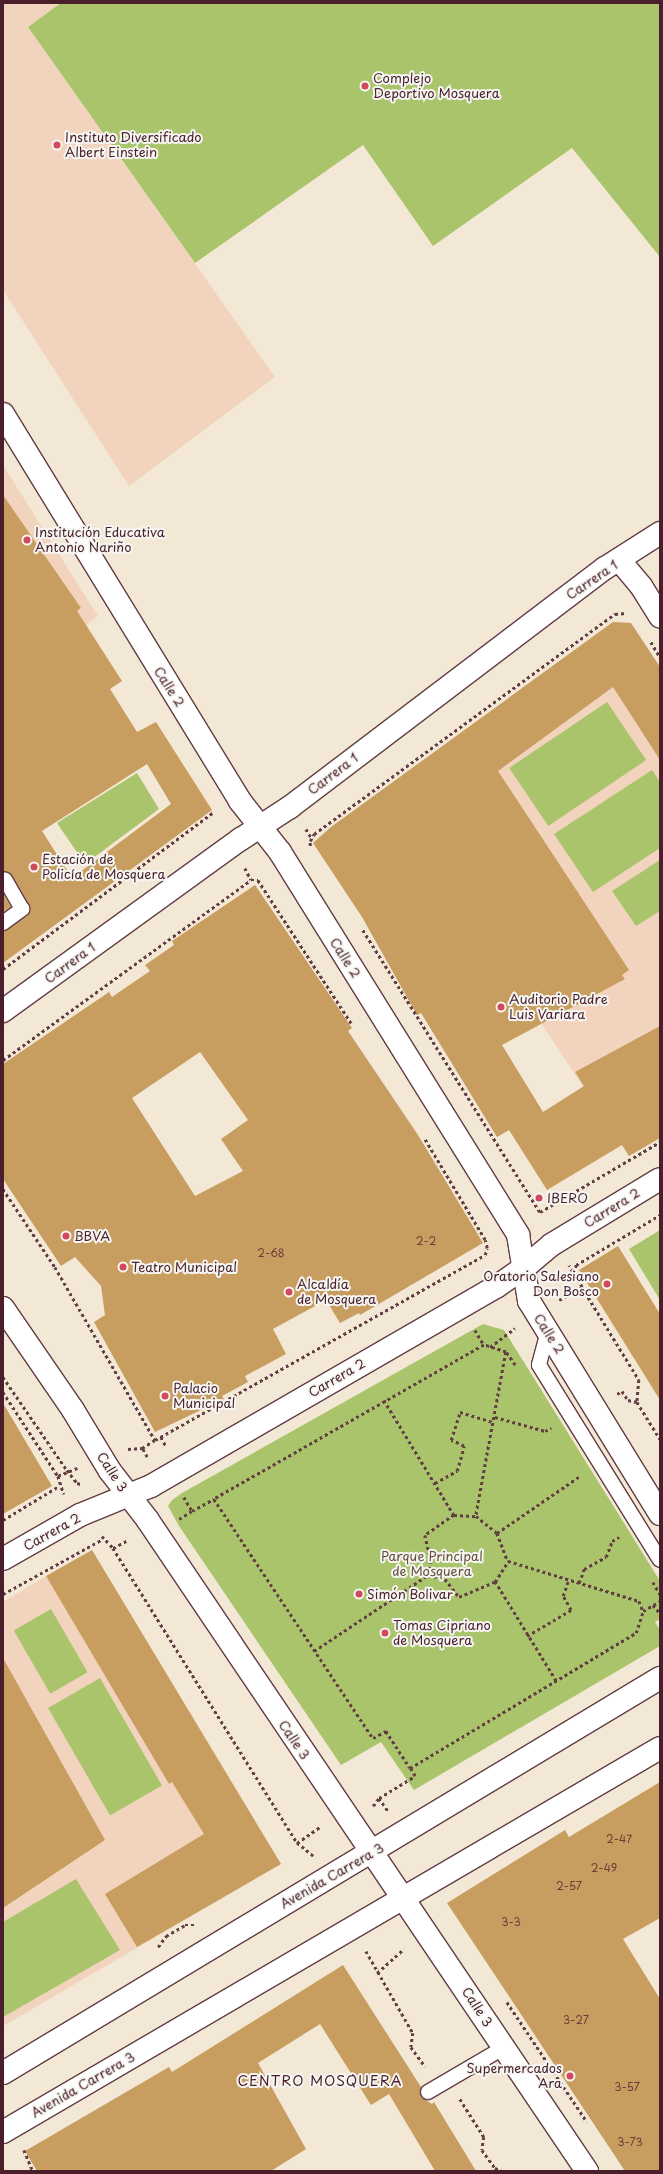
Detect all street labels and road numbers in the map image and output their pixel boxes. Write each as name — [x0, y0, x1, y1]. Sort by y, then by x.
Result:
street label: Carrera 1 — [563, 557, 621, 603]
street label: Calle 2 — [150, 664, 188, 710]
street label: Carrera 1 — [304, 750, 362, 798]
street label: Calle 2 — [326, 935, 364, 981]
street label: Carrera 1 — [41, 939, 99, 987]
street label: Carrera 2 — [581, 1185, 643, 1231]
street label: Calle 2 — [530, 1311, 568, 1357]
street label: Carrera 2 — [306, 1355, 368, 1401]
street label: Calle 3 — [93, 1449, 131, 1495]
street label: Carrera 2 — [21, 1510, 83, 1554]
street label: Calle 3 — [275, 1717, 313, 1763]
street label: Avenida Carrera 3 — [278, 1840, 386, 1912]
street label: Calle 3 — [458, 1984, 496, 2030]
street label: Avenida Carrera 3 — [29, 2049, 137, 2121]

